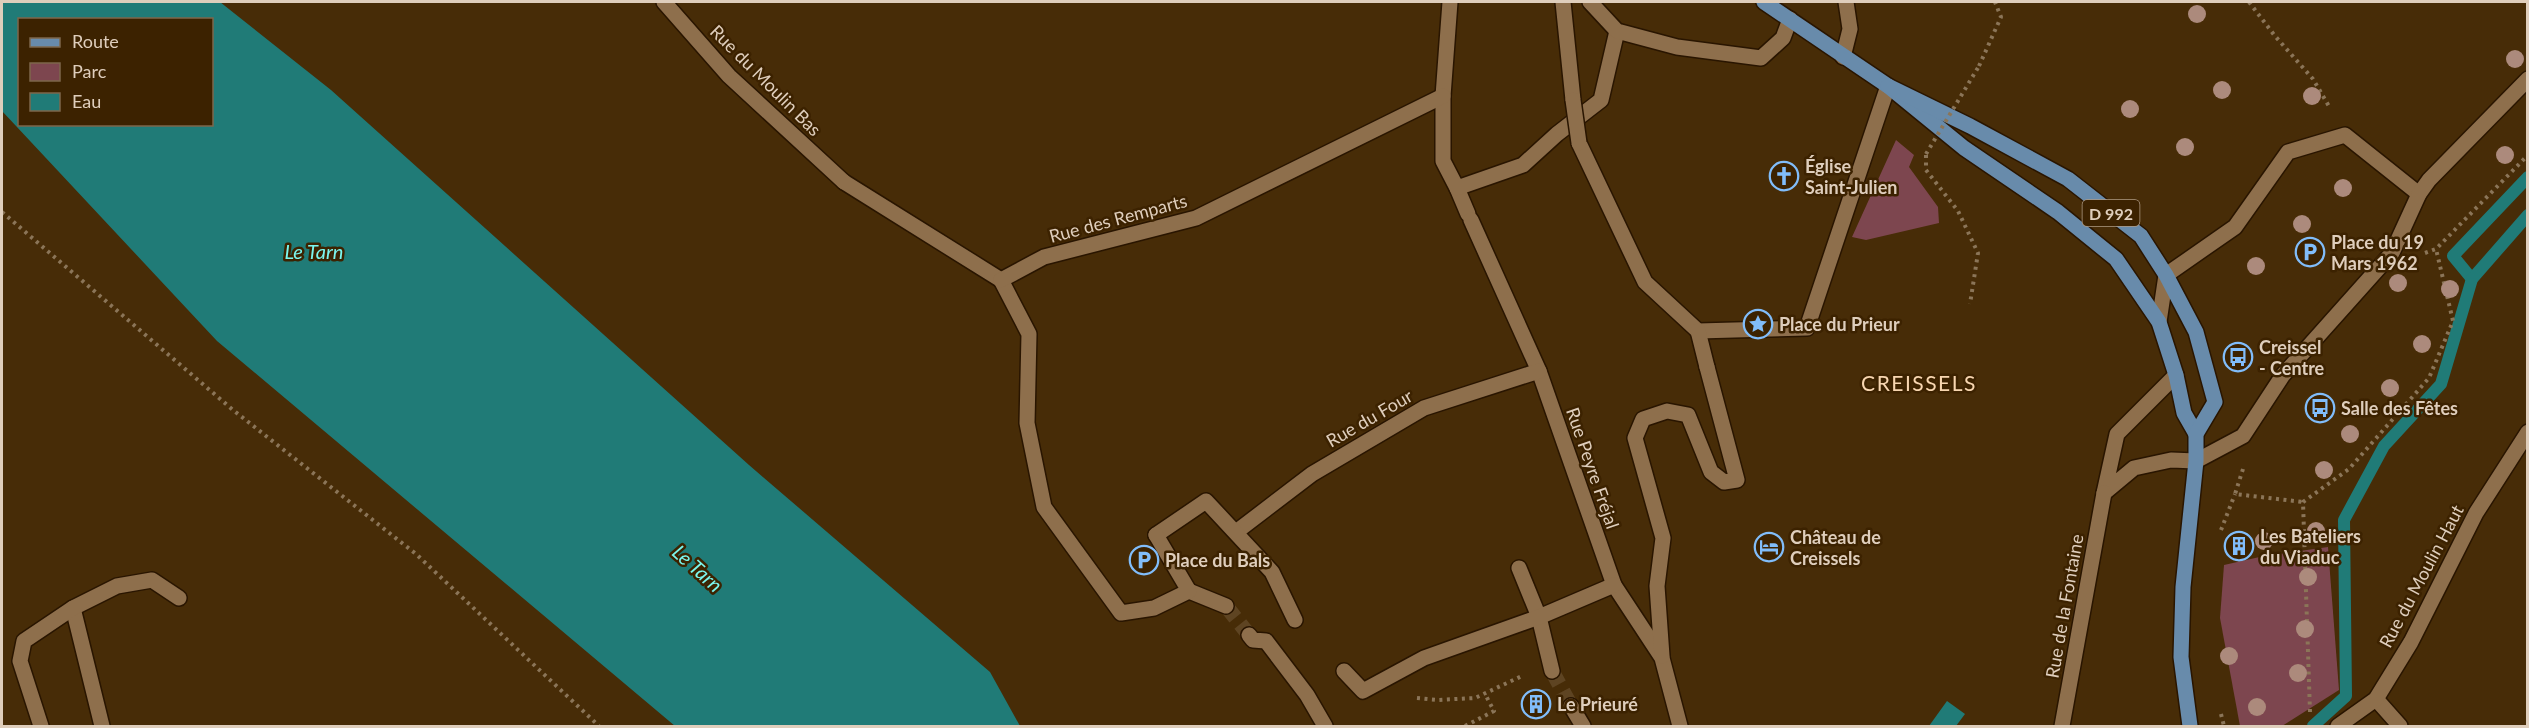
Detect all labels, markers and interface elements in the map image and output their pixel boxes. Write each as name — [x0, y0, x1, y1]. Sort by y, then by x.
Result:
legend — [18, 18, 213, 126]
street label: Rue du Moulin Bas — [706, 20, 826, 140]
text: Route — [72, 30, 119, 52]
text: Parc — [72, 60, 107, 82]
text: Eau — [72, 90, 101, 112]
place label: Église Saint-Julien — [1805, 155, 1897, 198]
church icon: Église Saint-Julien — [1768, 160, 1800, 192]
street label: Rue des Remparts — [1047, 189, 1190, 247]
road number: D 992 — [2082, 200, 2140, 226]
place label: Place du 19 Mars 1962 — [2331, 231, 2424, 274]
parking icon: Place du 19 Mars 1962 — [2294, 236, 2326, 268]
water label: Le Tarn — [285, 239, 343, 263]
place icon: Place du Prieur — [1742, 308, 1774, 340]
place label: Place du Prieur — [1779, 313, 1900, 335]
place label: Creissel - Centre — [2259, 336, 2325, 379]
bus stop icon: Creissel - Centre — [2222, 341, 2254, 373]
district label: CREISSELS — [1861, 370, 1977, 395]
street label: Rue du Four — [1322, 384, 1416, 452]
bus stop icon: Salle des Fêtes — [2304, 392, 2336, 424]
place label: Salle des Fêtes — [2341, 397, 2458, 419]
street label: Rue Peyre Fréjal — [1562, 404, 1624, 532]
street label: Rue du Moulin Haut — [2374, 500, 2468, 651]
place label: Les Bateliers du Viaduc — [2260, 525, 2361, 568]
place label: Château de Creissels — [1790, 526, 1881, 569]
building icon: Les Bateliers du Viaduc — [2223, 530, 2255, 562]
hotel icon: Château de Creissels — [1753, 531, 1785, 563]
street label: Rue de la Fontaine — [2041, 532, 2087, 680]
water label: Le Tarn — [668, 539, 728, 597]
parking icon: Place du Bals — [1128, 544, 1160, 576]
place label: Place du Bals — [1165, 549, 1270, 571]
building icon: Le Prieuré — [1520, 688, 1552, 720]
place label: Le Prieuré — [1557, 693, 1638, 715]

